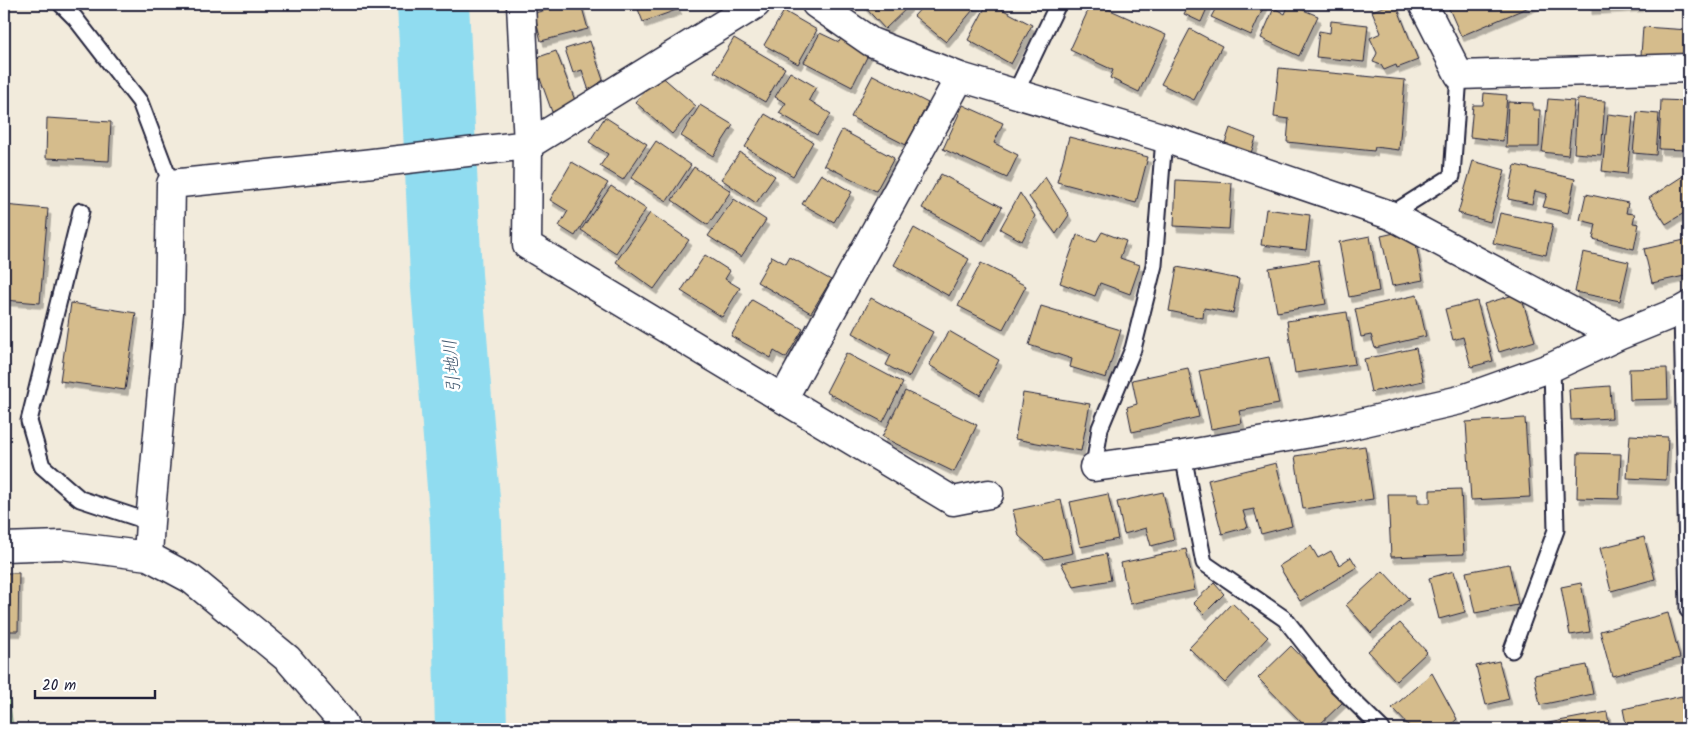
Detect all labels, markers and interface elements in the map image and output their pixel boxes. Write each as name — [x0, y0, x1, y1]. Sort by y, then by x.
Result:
water label: 引地川 — [436, 338, 470, 394]
scale bar — [35, 668, 155, 700]
text: 20 m — [42, 674, 76, 698]

